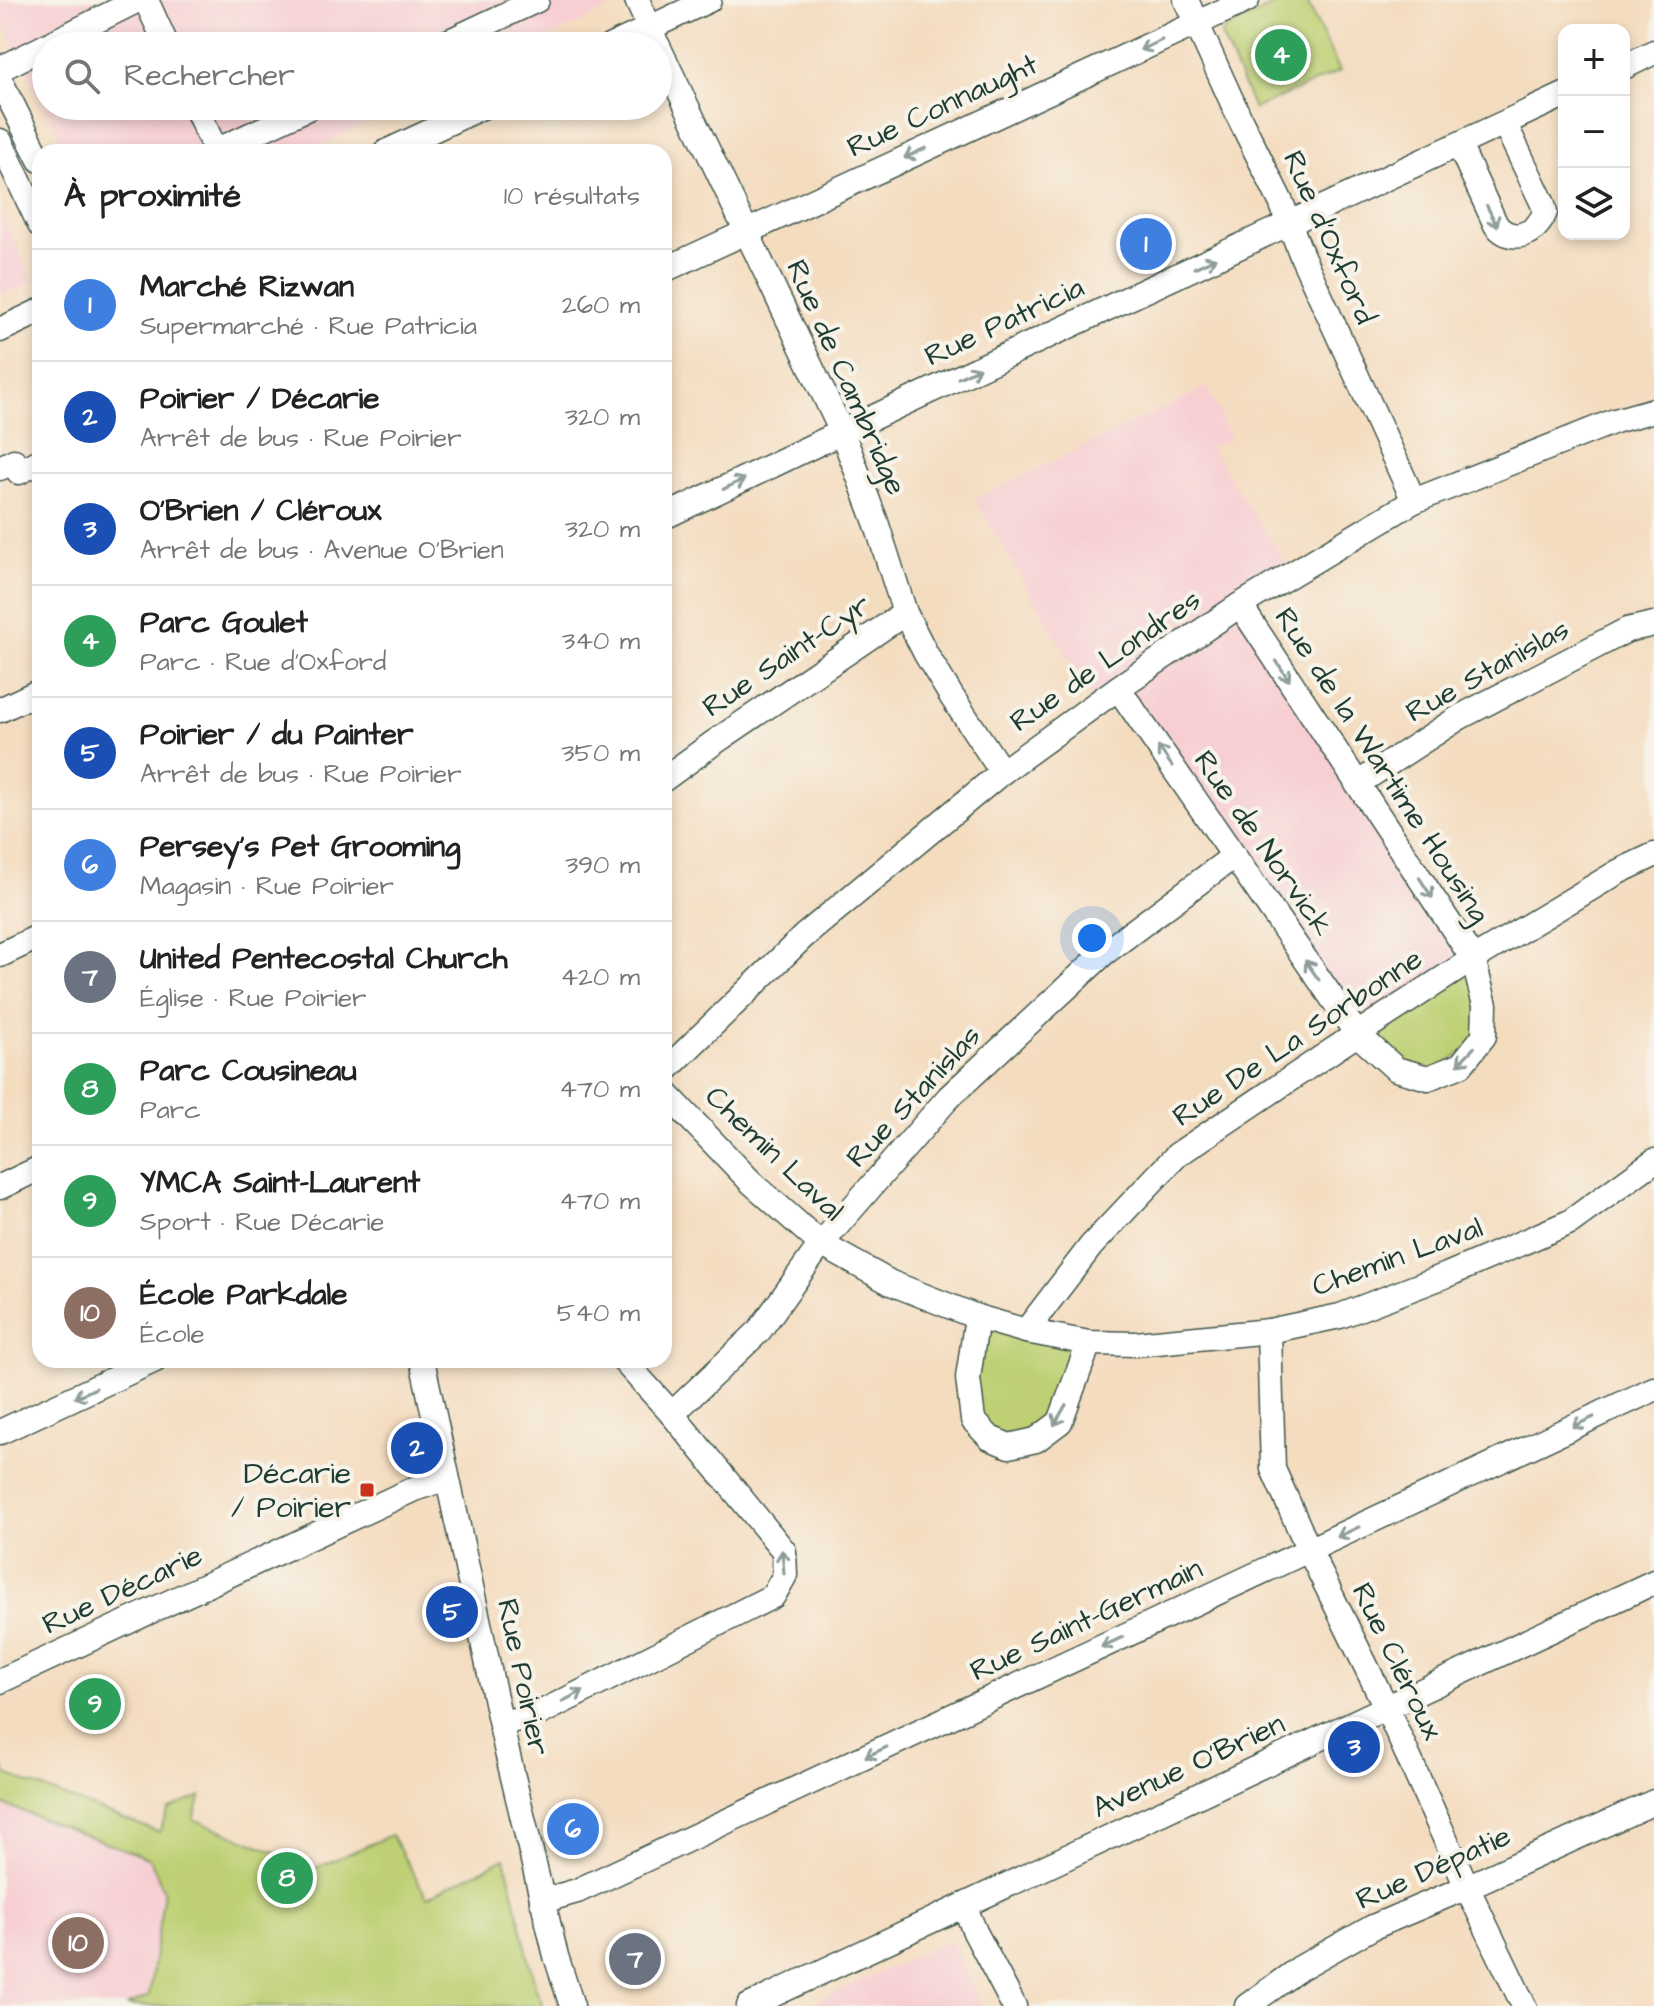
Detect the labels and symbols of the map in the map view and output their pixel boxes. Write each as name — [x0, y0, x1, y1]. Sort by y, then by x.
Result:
pin: 4 — [1255, 25, 1307, 85]
one-way arrow — [1139, 38, 1164, 53]
street label: Rue Connaught — [840, 43, 1045, 169]
street label: Rue d'Oxford — [1272, 144, 1386, 331]
one-way arrow — [903, 146, 927, 161]
one-way arrow — [1485, 204, 1501, 227]
pin: 1 — [1120, 214, 1172, 274]
street label: Rue de Cambridge — [774, 253, 917, 502]
one-way arrow — [1193, 255, 1217, 270]
street label: Rue Patricia — [918, 267, 1091, 377]
one-way arrow — [957, 365, 981, 380]
one-way arrow — [722, 475, 746, 491]
street label: Rue de Londres — [1002, 579, 1210, 742]
street label: Rue Saint-Cyr — [694, 584, 880, 728]
street label: Rue de la Wartime Housing — [1263, 599, 1500, 932]
street label: Rue Stanislas — [1398, 609, 1577, 733]
one-way arrow — [1275, 659, 1291, 681]
street label: Rue de Norvick — [1183, 742, 1343, 945]
one-way arrow — [1157, 745, 1173, 767]
one-way arrow — [1418, 876, 1434, 899]
your location — [1072, 918, 1112, 958]
street label: Rue De La Sorbonne — [1164, 938, 1431, 1137]
one-way arrow — [1304, 959, 1320, 981]
street label: Rue Stanislas — [837, 1016, 991, 1177]
one-way arrow — [1457, 1046, 1477, 1066]
street label: Chemin Laval — [695, 1077, 853, 1231]
street label: Chemin Laval — [1306, 1207, 1489, 1307]
one-way arrow — [73, 1386, 97, 1401]
one-way arrow — [1052, 1403, 1068, 1426]
one-way arrow — [1572, 1415, 1596, 1430]
pin: 2 — [391, 1418, 443, 1478]
place label: Décarie / Poirier — [231, 1453, 351, 1529]
marker: Décarie / Poirier — [358, 1481, 376, 1499]
one-way arrow — [1336, 1525, 1360, 1540]
street label: Rue Décarie — [36, 1535, 209, 1645]
street label: Rue Saint-Germain — [963, 1548, 1210, 1692]
one-way arrow — [775, 1550, 790, 1576]
street label: Rue Cléroux — [1341, 1576, 1454, 1748]
pin: 5 — [426, 1582, 478, 1642]
street label: Rue Poirier — [486, 1595, 560, 1759]
one-way arrow — [1100, 1635, 1124, 1650]
pin: 9 — [69, 1674, 121, 1734]
one-way arrow — [561, 1687, 585, 1703]
street label: Avenue O'Brien — [1085, 1703, 1292, 1829]
pin: 3 — [1328, 1717, 1380, 1777]
one-way arrow — [865, 1745, 889, 1760]
pin: 6 — [547, 1799, 599, 1859]
street label: Rue Dépatie — [1349, 1815, 1518, 1921]
pin: 8 — [261, 1848, 313, 1908]
pin: 10 — [52, 1913, 104, 1973]
pin: 7 — [609, 1929, 661, 1989]

